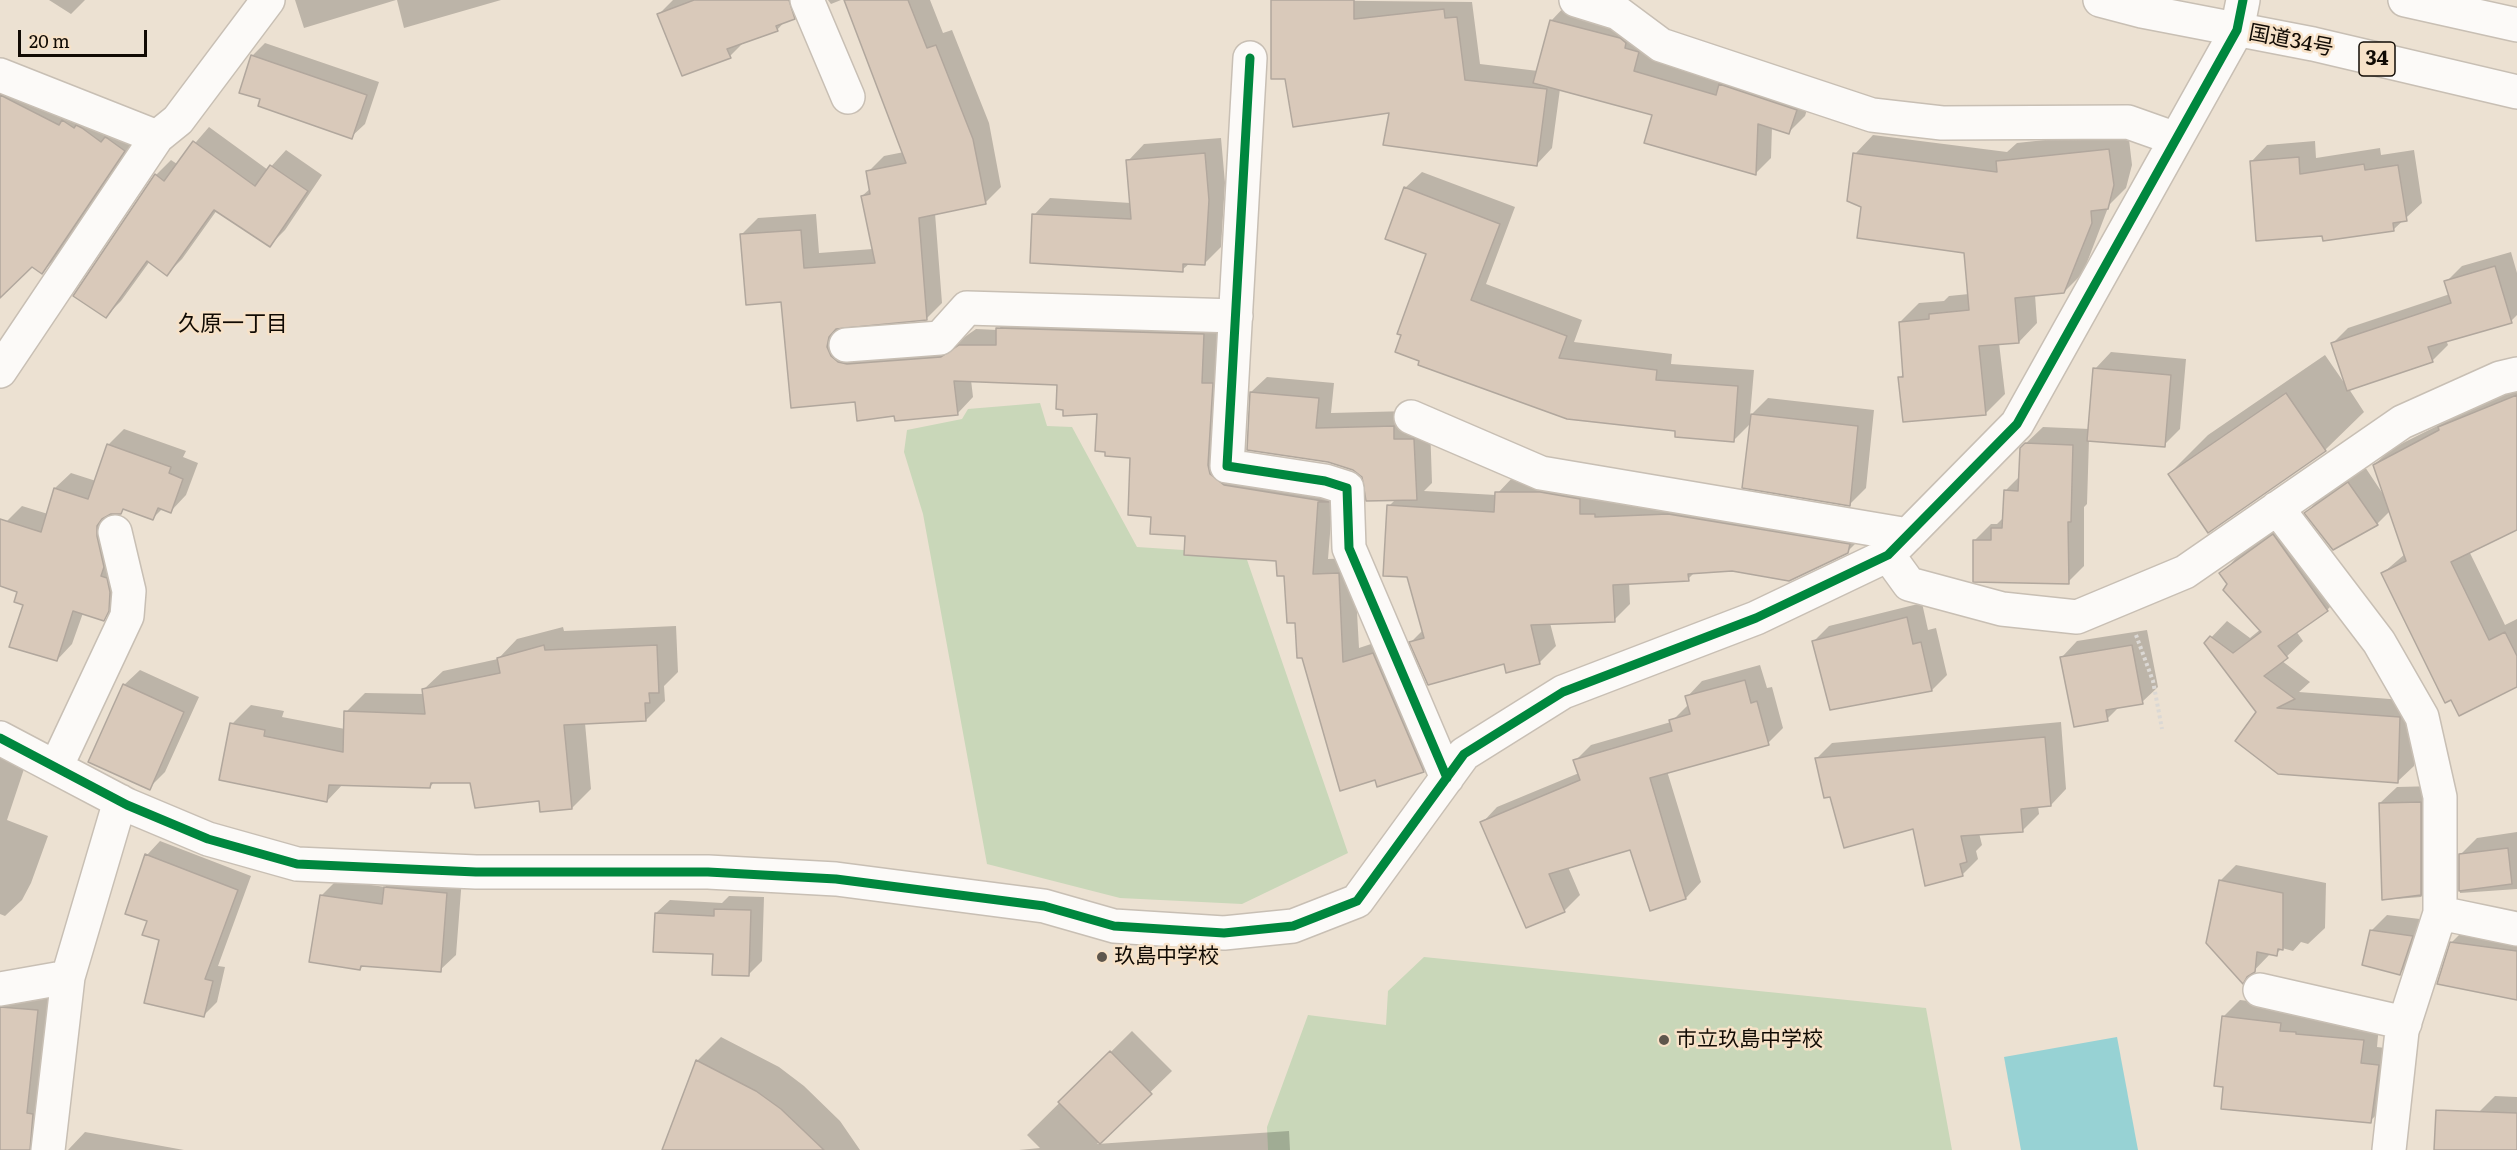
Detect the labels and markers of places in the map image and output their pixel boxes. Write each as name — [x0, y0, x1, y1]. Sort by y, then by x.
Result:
place label: 玖島中学校 — [1114, 944, 1219, 970]
marker: 玖島中学校 — [1095, 950, 1109, 964]
place label: 市立玖島中学校 — [1676, 1027, 1823, 1053]
marker: 市立玖島中学校 — [1657, 1033, 1671, 1047]

